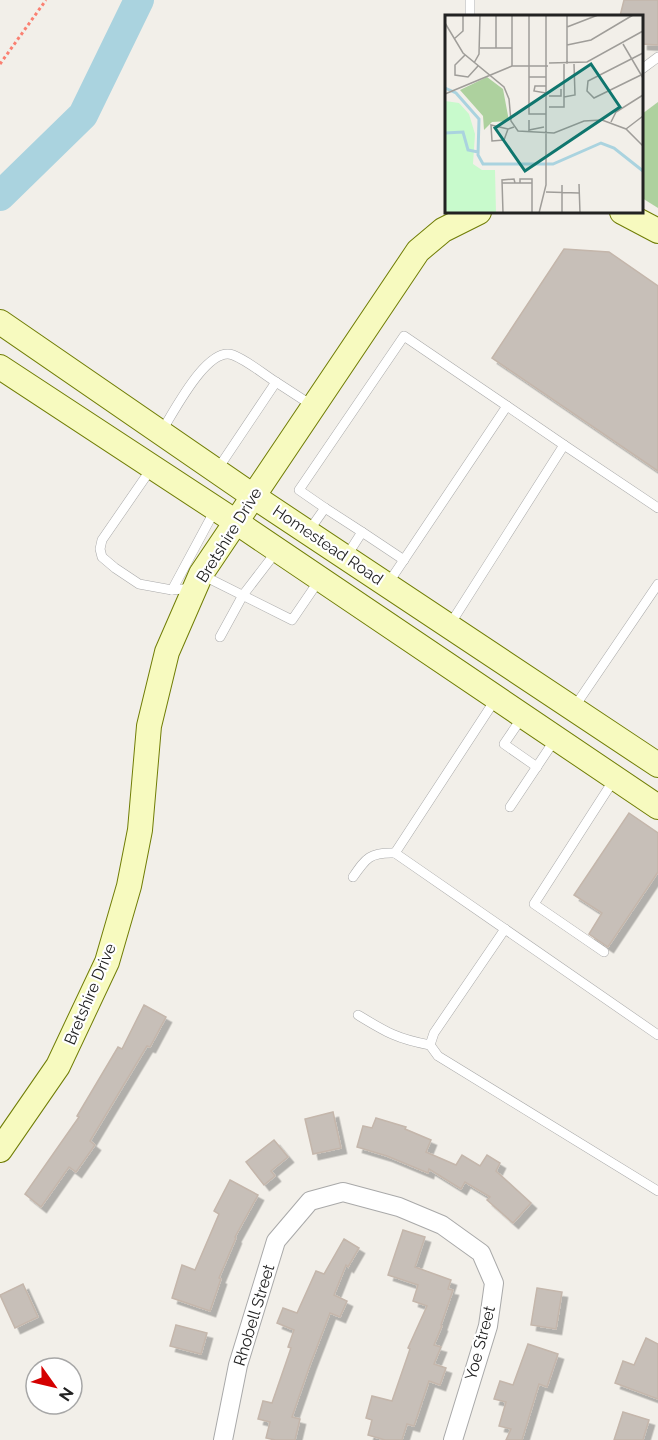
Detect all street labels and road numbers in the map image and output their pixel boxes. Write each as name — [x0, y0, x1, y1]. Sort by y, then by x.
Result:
street label: Bretshire Drive — [192, 484, 266, 586]
street label: Homestead Road — [269, 501, 387, 589]
street label: Bretshire Drive — [60, 940, 120, 1048]
street label: Rhobell Street — [230, 1261, 279, 1368]
street label: Yoe Street — [461, 1303, 499, 1382]

